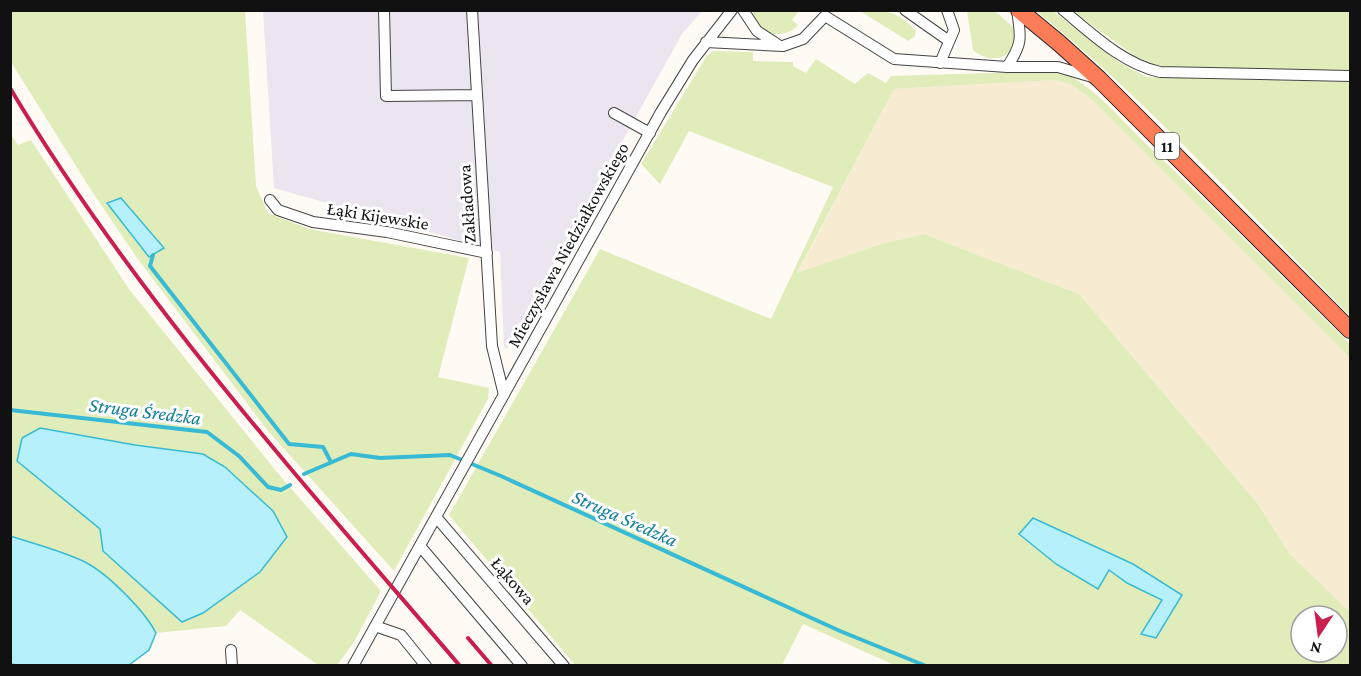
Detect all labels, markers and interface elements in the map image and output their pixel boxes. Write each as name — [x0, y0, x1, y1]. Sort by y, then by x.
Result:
road number: 11 — [1155, 133, 1179, 159]
street label: Mieczysława Niedziałkowskiego — [503, 139, 633, 351]
street label: Zakładowa — [454, 164, 480, 244]
street label: Łąki Kijewskie — [326, 198, 430, 235]
water label: Struga Średzka — [88, 393, 202, 430]
water label: Struga Średzka — [569, 485, 681, 552]
street label: Łąkowa — [487, 553, 539, 609]
north arrow — [1289, 604, 1349, 664]
text: N — [1308, 639, 1323, 658]

